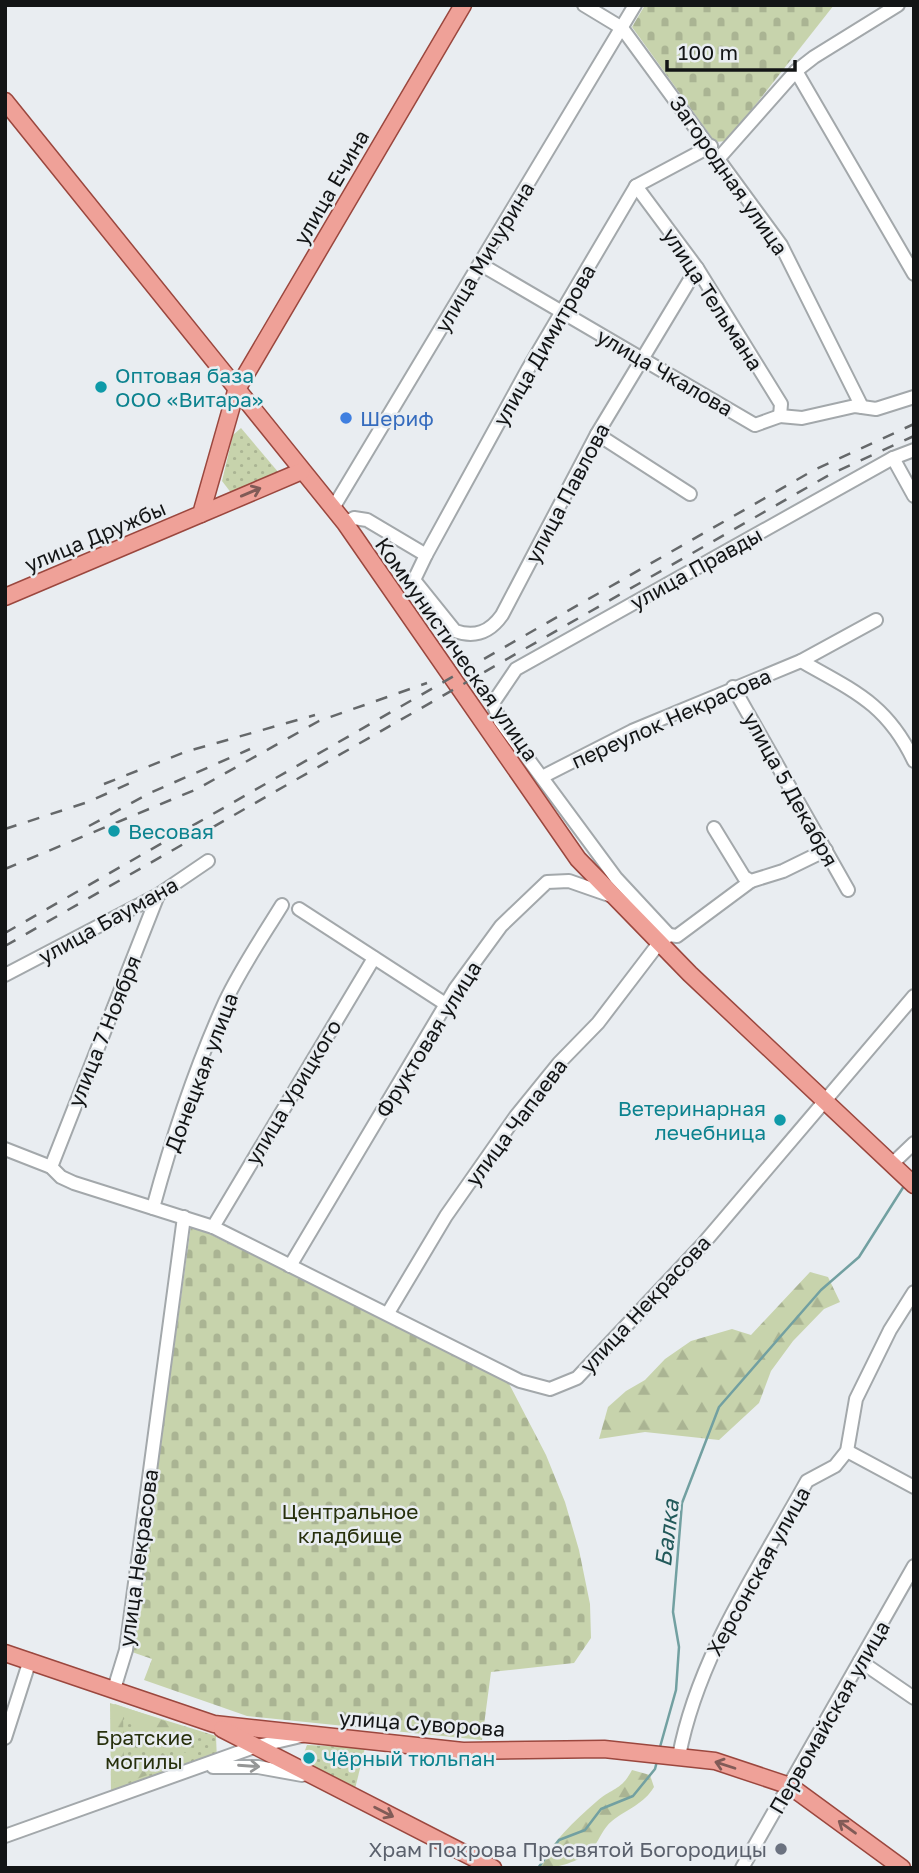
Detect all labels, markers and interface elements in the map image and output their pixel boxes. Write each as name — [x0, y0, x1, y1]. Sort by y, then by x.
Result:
scale bar — [667, 28, 795, 72]
text: 100 m — [678, 39, 738, 65]
street label: Загородная улица — [664, 90, 794, 260]
street label: улица Ечина — [288, 125, 374, 249]
street label: улица Мичурина — [429, 177, 539, 337]
street label: улица Тельмана — [657, 223, 769, 375]
street label: улица Димитрова — [487, 260, 601, 430]
street label: улица Чкалова — [592, 322, 738, 422]
place label: Оптовая база ООО «Витара» — [115, 362, 263, 412]
marker: Оптовая база ООО «Витара» — [93, 379, 109, 395]
place label: Шериф — [360, 405, 434, 431]
marker: Шериф — [338, 410, 354, 426]
street label: улица Павлова — [519, 419, 615, 567]
one-way arrow — [240, 485, 262, 498]
street label: улица Дружбы — [20, 495, 170, 577]
street label: улица Правды — [625, 521, 767, 615]
street label: Коммунистическая улица — [370, 532, 544, 766]
street label: переулок Некрасова — [567, 662, 775, 774]
street label: улица 5 Декабря — [738, 707, 844, 871]
place label: Весовая — [128, 818, 214, 844]
marker: Весовая — [106, 823, 122, 839]
street label: улица Баумана — [34, 871, 182, 969]
street label: улица 7 Ноября — [62, 951, 146, 1111]
street label: Фруктовая улица — [369, 956, 487, 1122]
street label: Донецкая улица — [159, 989, 243, 1155]
street label: улица Урицкого — [239, 1015, 347, 1169]
street label: улица Чапаева — [460, 1053, 572, 1191]
place label: Ветеринарная лечебница — [618, 1095, 766, 1145]
marker: Ветеринарная лечебница — [772, 1112, 788, 1128]
street label: улица Некрасова — [574, 1229, 716, 1379]
street label: улица Некрасова — [113, 1467, 163, 1649]
street label: Херсонская улица — [701, 1482, 815, 1660]
water label: Балка — [648, 1497, 684, 1568]
park label: Центральное кладбище — [282, 1498, 418, 1548]
street label: Первомайская улица — [763, 1616, 895, 1818]
street label: улица Суворова — [338, 1704, 506, 1742]
park label: Братские могилы — [95, 1724, 193, 1774]
place label: Чёрный тюльпан — [323, 1745, 495, 1771]
marker: Чёрный тюльпан — [301, 1750, 317, 1766]
one-way arrow — [714, 1758, 736, 1771]
one-way arrow — [238, 1760, 261, 1773]
one-way arrow — [373, 1805, 393, 1819]
one-way arrow — [839, 1820, 857, 1835]
place label: Храм Покрова Пресвятой Богородицы — [368, 1836, 767, 1862]
marker: Храм Покрова Пресвятой Богородицы — [773, 1841, 789, 1857]

